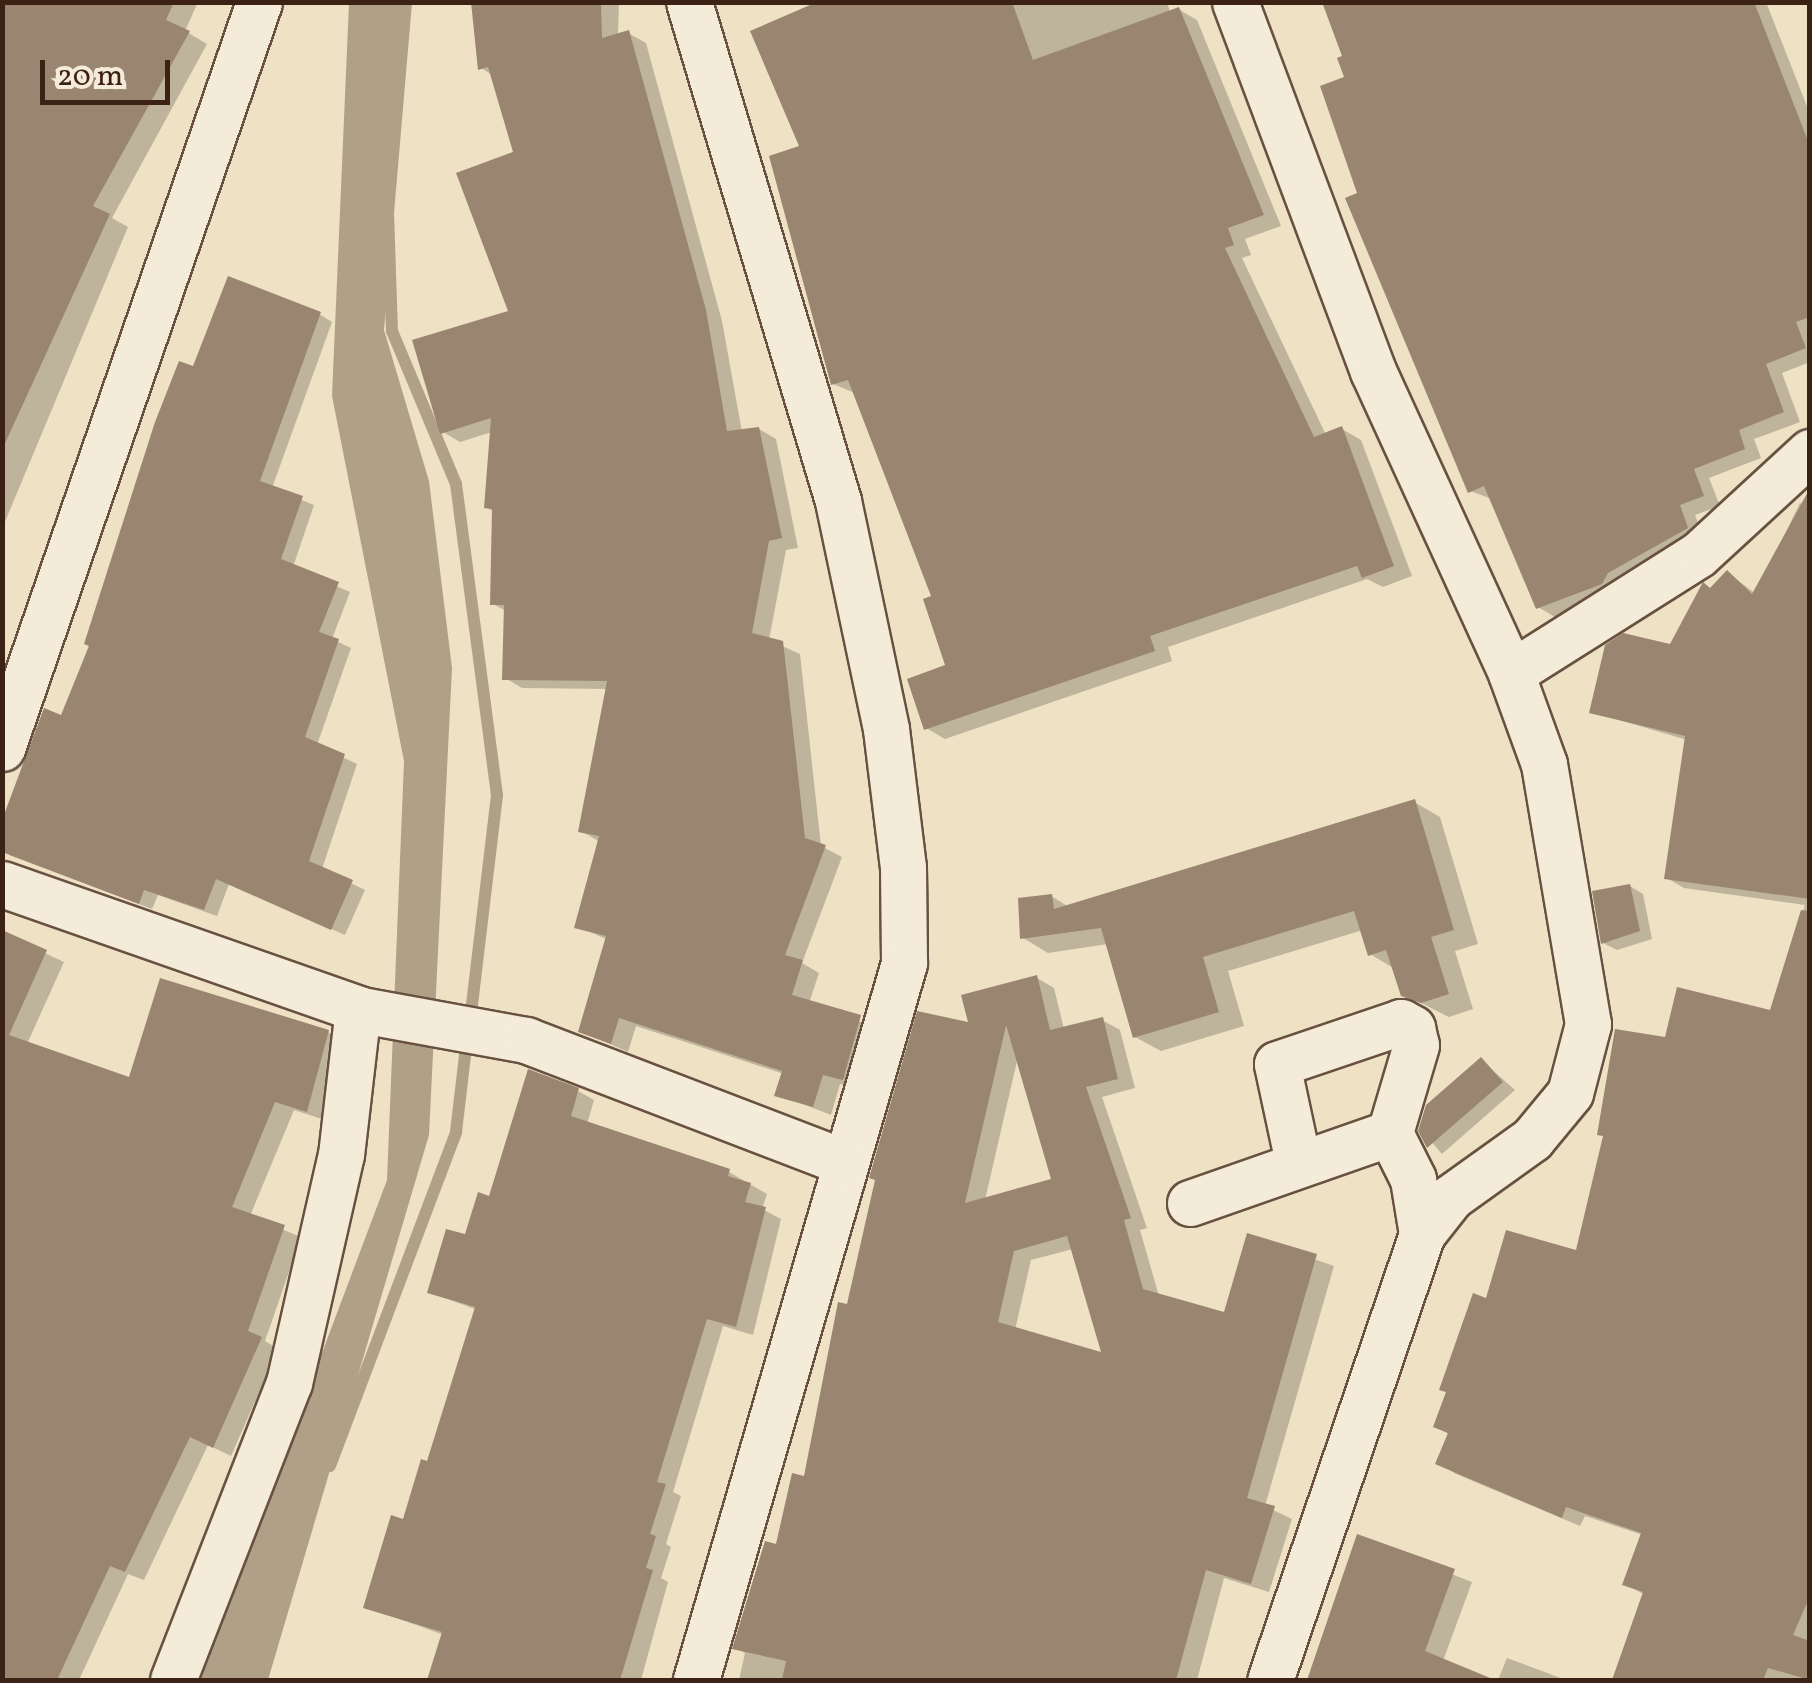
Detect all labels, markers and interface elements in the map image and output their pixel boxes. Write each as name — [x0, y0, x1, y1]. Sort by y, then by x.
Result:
scale bar — [45, 40, 175, 102]
text: 20 m — [57, 56, 123, 98]

